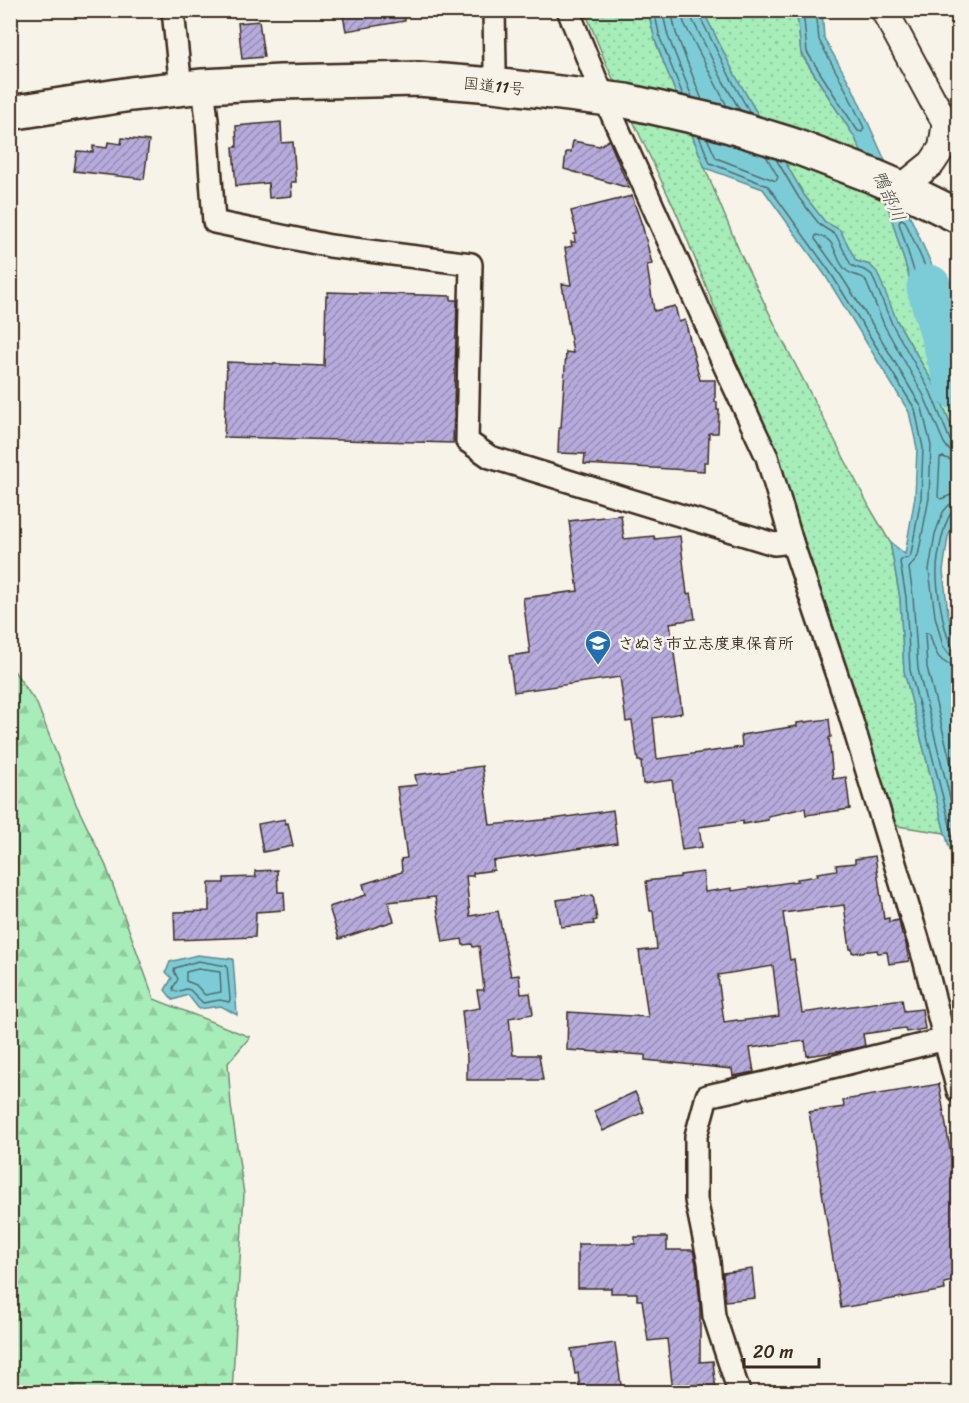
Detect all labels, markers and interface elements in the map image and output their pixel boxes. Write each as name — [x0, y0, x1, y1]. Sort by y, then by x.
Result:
street label: 国道11号 — [462, 68, 526, 104]
water label: 鴨部川 — [863, 165, 915, 227]
school or university icon: さぬき市立志度東保育所 — [583, 628, 613, 666]
place label: さぬき市立志度東保育所 — [618, 629, 794, 658]
scale bar — [744, 1331, 819, 1369]
text: 20 m — [753, 1336, 793, 1368]

